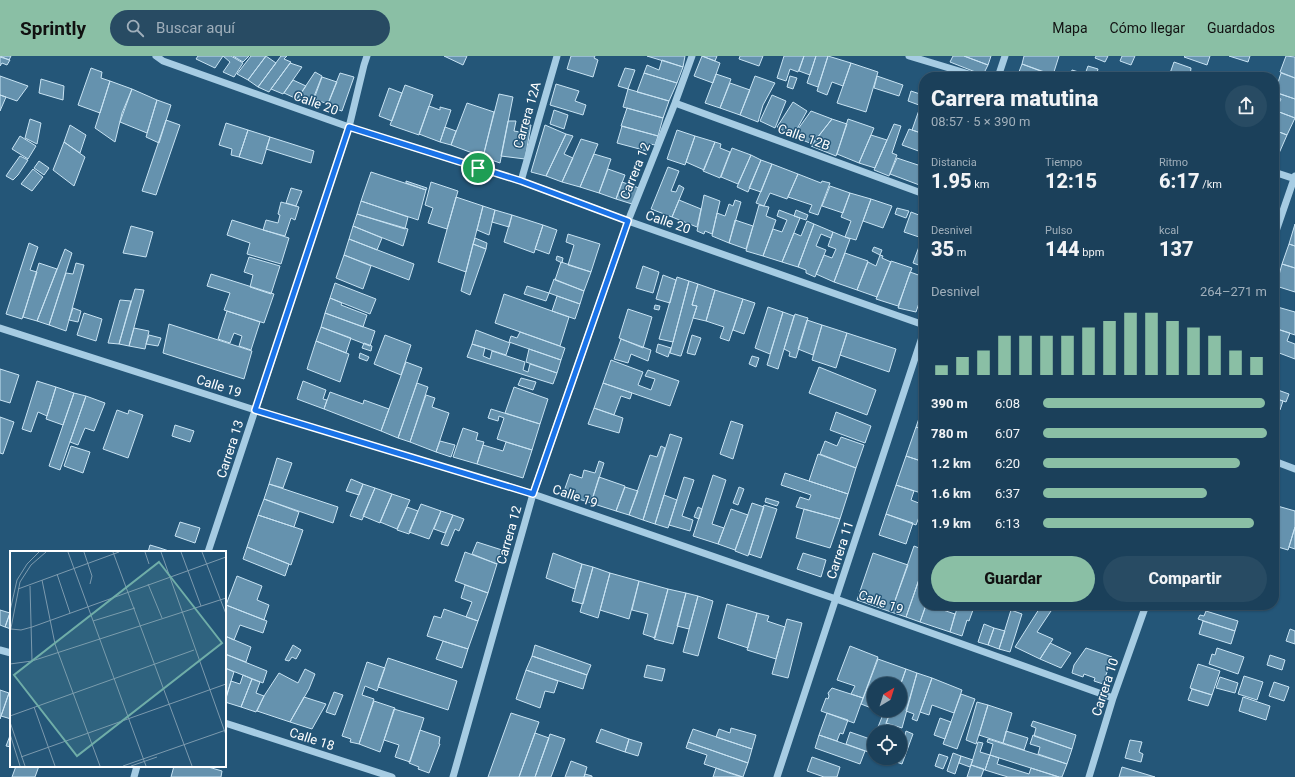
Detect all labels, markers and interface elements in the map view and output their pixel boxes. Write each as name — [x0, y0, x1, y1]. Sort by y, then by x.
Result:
search box — [110, 10, 390, 46]
text: Sprintly — [20, 17, 86, 40]
icon: search — [124, 17, 146, 39]
text: Buscar aquí — [156, 19, 235, 37]
text: Mapa — [1052, 20, 1088, 36]
text: Cómo llegar — [1110, 20, 1185, 36]
text: Guardados — [1207, 20, 1275, 36]
street label: Carrera 12A — [510, 79, 544, 150]
button: share — [1225, 85, 1267, 127]
text: Carrera matutina — [931, 86, 1099, 111]
street label: Calle 20 — [292, 88, 340, 118]
text: 08:57 · 5 × 390 m — [931, 114, 1030, 129]
street label: Calle 12B — [776, 121, 832, 153]
street label: Carrera 12 — [617, 140, 653, 202]
pin — [461, 151, 495, 185]
text: Distancia — [931, 156, 977, 169]
text: Tiempo — [1045, 156, 1082, 169]
text: Ritmo — [1159, 156, 1188, 169]
icon: arrive — [467, 157, 489, 179]
text: 1.95 — [931, 169, 972, 193]
text: 12:15 — [1045, 169, 1097, 193]
text: 6:17 — [1159, 169, 1199, 193]
text: km — [972, 178, 989, 191]
text: /km — [1199, 178, 1222, 191]
street label: Calle 20 — [644, 207, 692, 237]
text: Desnivel — [931, 224, 972, 237]
text: Pulso — [1045, 224, 1073, 237]
text: kcal — [1159, 224, 1179, 237]
text: 35 — [931, 237, 954, 261]
text: 144 — [1045, 237, 1080, 261]
text: 137 — [1159, 237, 1194, 261]
text: m — [954, 246, 966, 259]
text: bpm — [1080, 246, 1104, 259]
text: Desnivel — [931, 284, 980, 299]
text: 264–271 m — [1200, 284, 1267, 299]
street label: Calle 19 — [195, 372, 243, 400]
text: 390 m — [931, 396, 968, 411]
text: 6:08 — [995, 396, 1020, 411]
street label: Carrera 13 — [214, 418, 246, 480]
text: 780 m — [931, 426, 968, 441]
text: 6:07 — [995, 426, 1020, 441]
text: 1.2 km — [931, 456, 971, 471]
text: 6:20 — [995, 456, 1020, 471]
street label: Calle 19 — [551, 481, 599, 511]
text: 1.6 km — [931, 486, 971, 501]
text: 6:37 — [995, 486, 1020, 501]
street label: Carrera 12 — [493, 504, 525, 566]
text: 1.9 km — [931, 516, 971, 531]
text: 6:13 — [995, 516, 1020, 531]
street label: Carrera 11 — [824, 519, 856, 581]
inset map — [10, 551, 226, 767]
button: Guardar — [931, 556, 1095, 602]
button: Compartir — [1103, 556, 1267, 602]
street label: Calle 19 — [857, 587, 905, 617]
street label: Carrera 10 — [1089, 656, 1121, 718]
north arrow — [867, 677, 907, 717]
map controls — [867, 677, 907, 765]
street label: Calle 18 — [288, 725, 336, 753]
button: locate — [867, 725, 907, 765]

